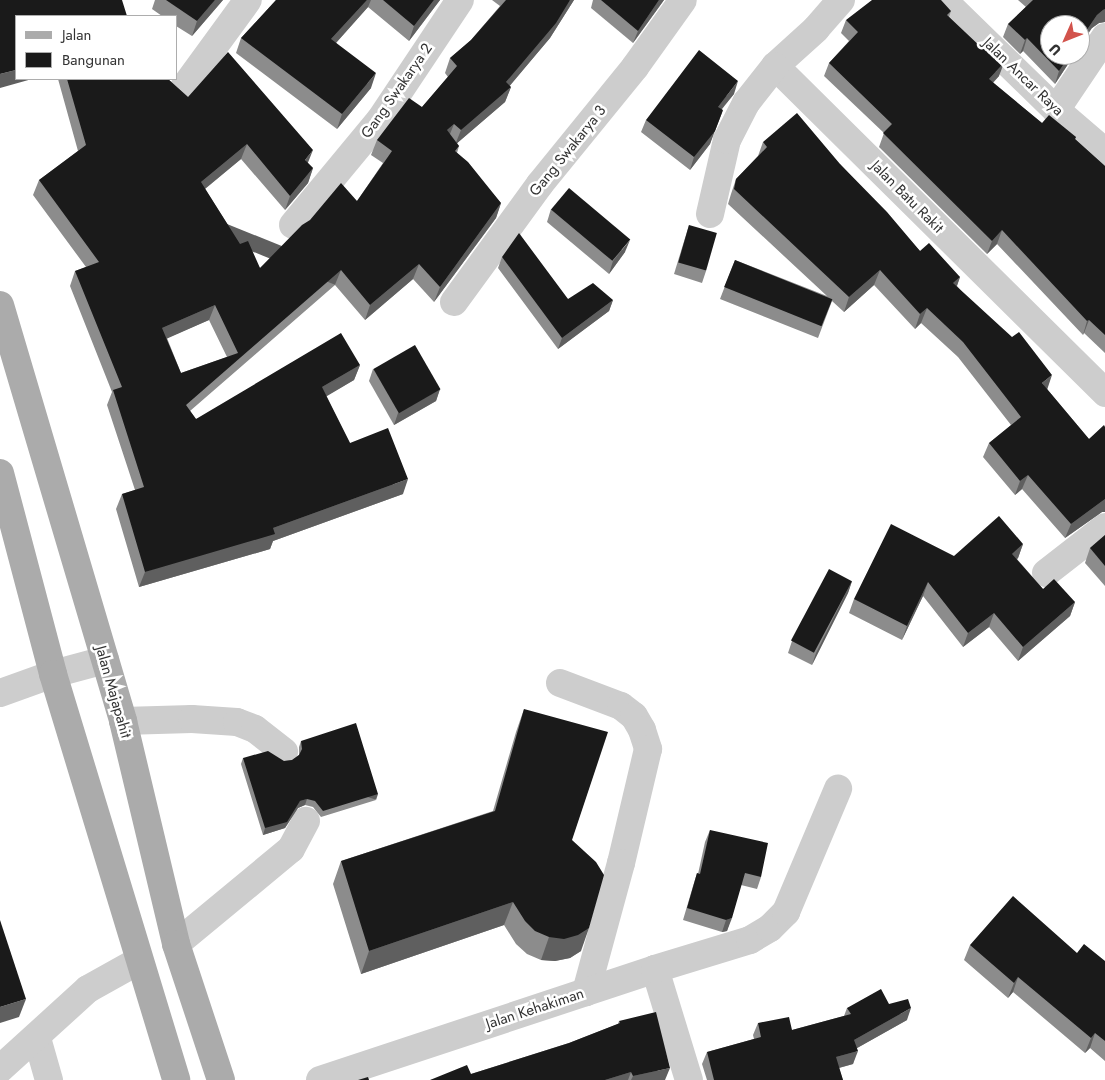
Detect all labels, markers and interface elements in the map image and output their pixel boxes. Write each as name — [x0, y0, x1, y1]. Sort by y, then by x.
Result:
legend — [15, 15, 178, 80]
north arrow — [1040, 15, 1090, 65]
text: Jalan — [62, 24, 91, 46]
street label: Jalan Ancar Raya — [979, 34, 1067, 120]
text: U — [1044, 39, 1066, 60]
street label: Gang Swakarya 2 — [358, 40, 436, 142]
text: Bangunan — [62, 49, 125, 71]
street label: Gang Swakarya 3 — [526, 102, 610, 200]
street label: Jalan Batu Rakit — [867, 157, 947, 237]
street label: Jalan Majapahit — [91, 644, 135, 740]
street label: Jalan Kehakiman — [484, 985, 586, 1033]

